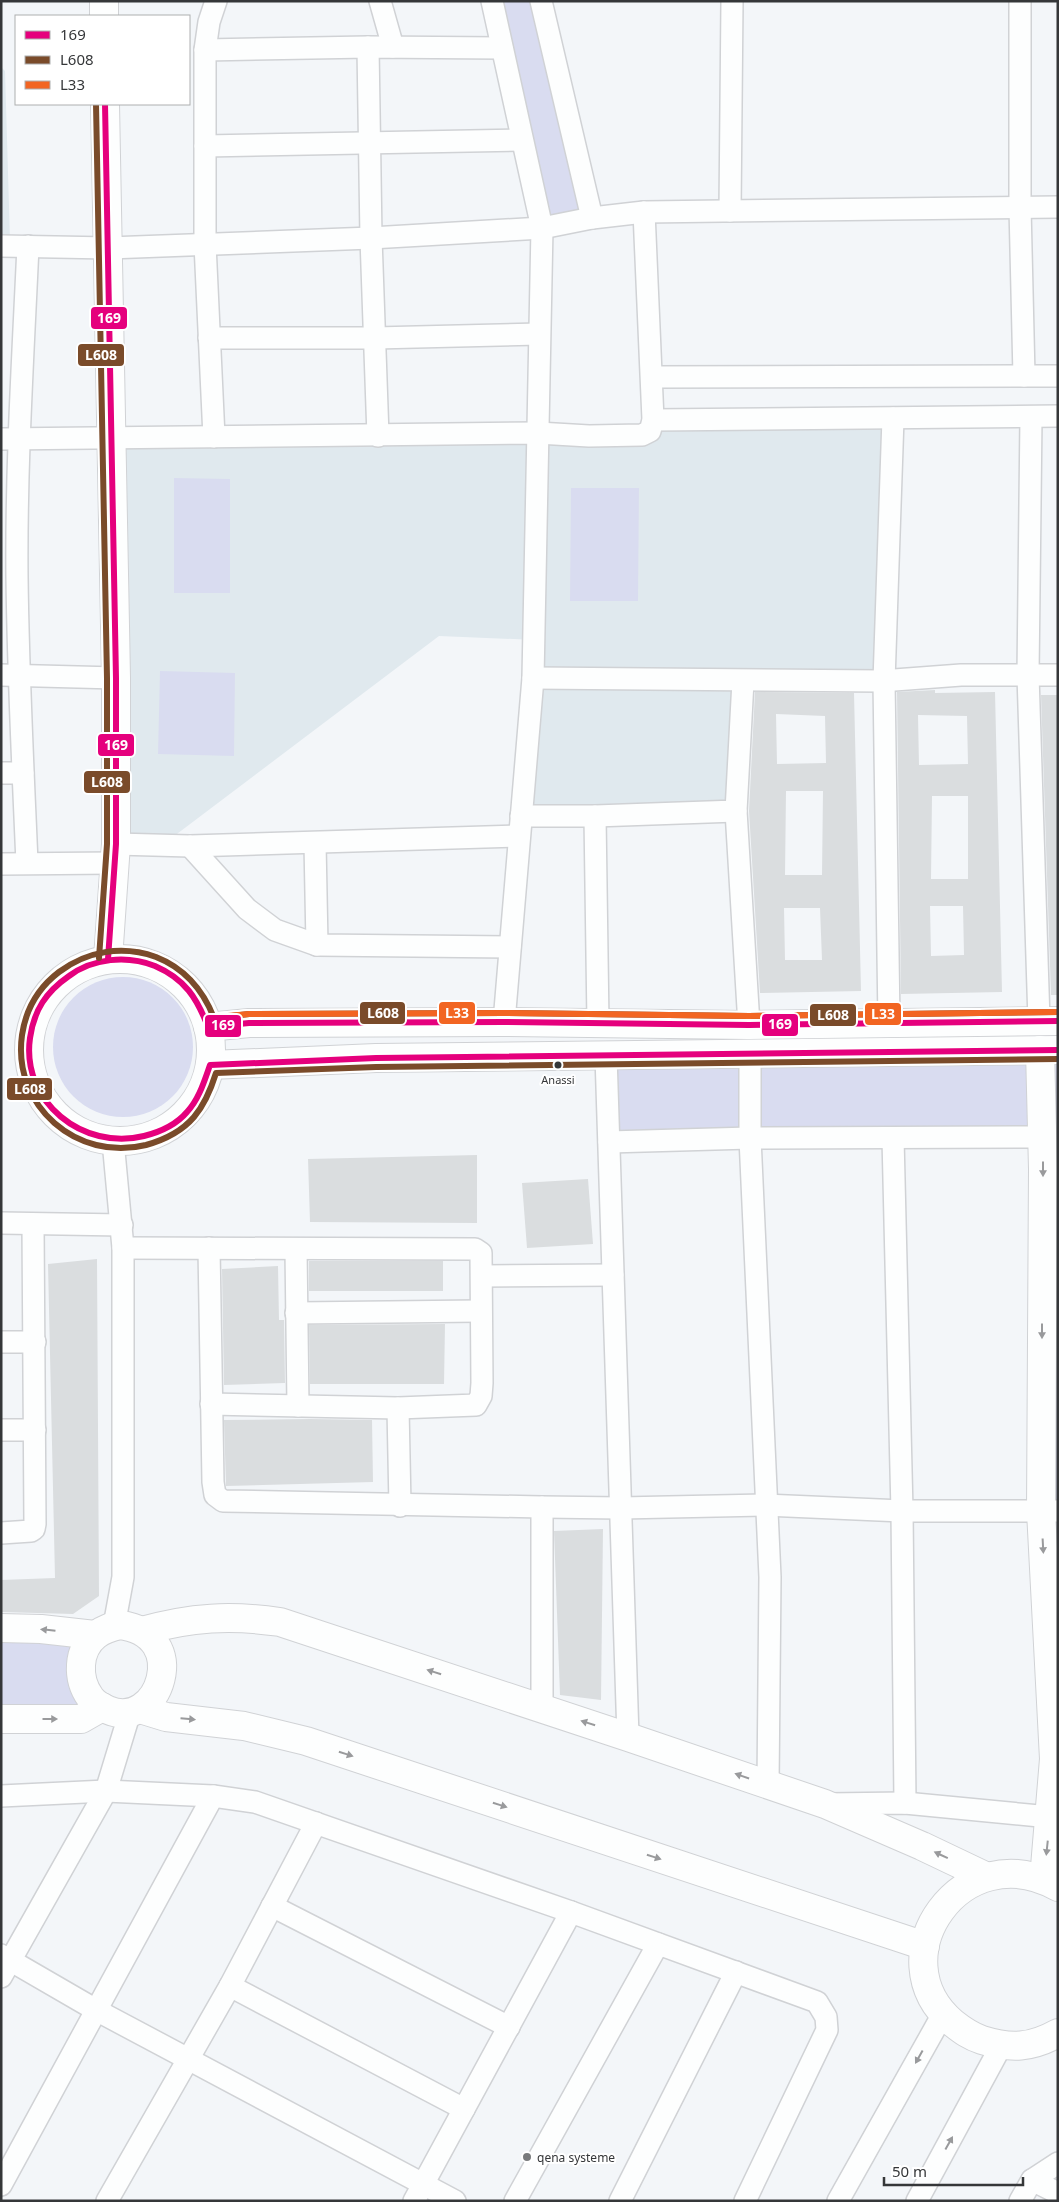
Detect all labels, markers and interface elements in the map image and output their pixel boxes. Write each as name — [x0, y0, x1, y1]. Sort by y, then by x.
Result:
legend — [15, 15, 190, 105]
text: 169 — [60, 24, 86, 44]
text: L608 — [60, 49, 94, 69]
text: L33 — [60, 74, 85, 94]
line badge: 169 — [90, 306, 128, 330]
text: 169 — [97, 308, 121, 327]
line badge: L608 — [77, 343, 125, 367]
text: L608 — [85, 345, 117, 364]
line badge: 169 — [97, 733, 135, 757]
text: 169 — [104, 735, 128, 754]
line badge: L608 — [83, 770, 131, 794]
text: L608 — [91, 772, 123, 791]
line badge: L608 — [359, 1001, 406, 1025]
line badge: L33 — [438, 1001, 476, 1025]
line badge: L33 — [864, 1002, 902, 1026]
text: L608 — [367, 1003, 399, 1022]
text: L33 — [445, 1003, 469, 1022]
line badge: L608 — [809, 1003, 857, 1027]
text: L33 — [871, 1004, 895, 1023]
text: L608 — [817, 1005, 849, 1024]
line badge: 169 — [761, 1013, 799, 1037]
line badge: 169 — [204, 1014, 242, 1038]
text: 169 — [768, 1014, 792, 1033]
text: 169 — [211, 1015, 235, 1034]
marker: Anassi — [553, 1060, 563, 1070]
place label: Anassi — [541, 1072, 575, 1087]
line badge: L608 — [6, 1077, 53, 1101]
text: L608 — [14, 1079, 46, 1098]
one-way arrow — [1039, 1161, 1047, 1177]
one-way arrow — [1038, 1324, 1046, 1340]
one-way arrow — [1039, 1538, 1047, 1554]
one-way arrow — [40, 1626, 56, 1634]
one-way arrow — [426, 1668, 441, 1675]
one-way arrow — [42, 1715, 58, 1723]
one-way arrow — [180, 1715, 196, 1723]
one-way arrow — [580, 1719, 595, 1727]
one-way arrow — [338, 1751, 353, 1759]
one-way arrow — [734, 1772, 749, 1779]
one-way arrow — [493, 1802, 508, 1810]
one-way arrow — [1043, 1840, 1051, 1856]
one-way arrow — [934, 1851, 948, 1859]
one-way arrow — [647, 1853, 662, 1861]
one-way arrow — [915, 2050, 924, 2063]
one-way arrow — [944, 2136, 953, 2149]
place label: qena systeme — [537, 2149, 615, 2166]
marker: qena systeme — [521, 2151, 533, 2163]
scale bar — [884, 2154, 1023, 2186]
text: 50 m — [892, 2161, 927, 2181]

